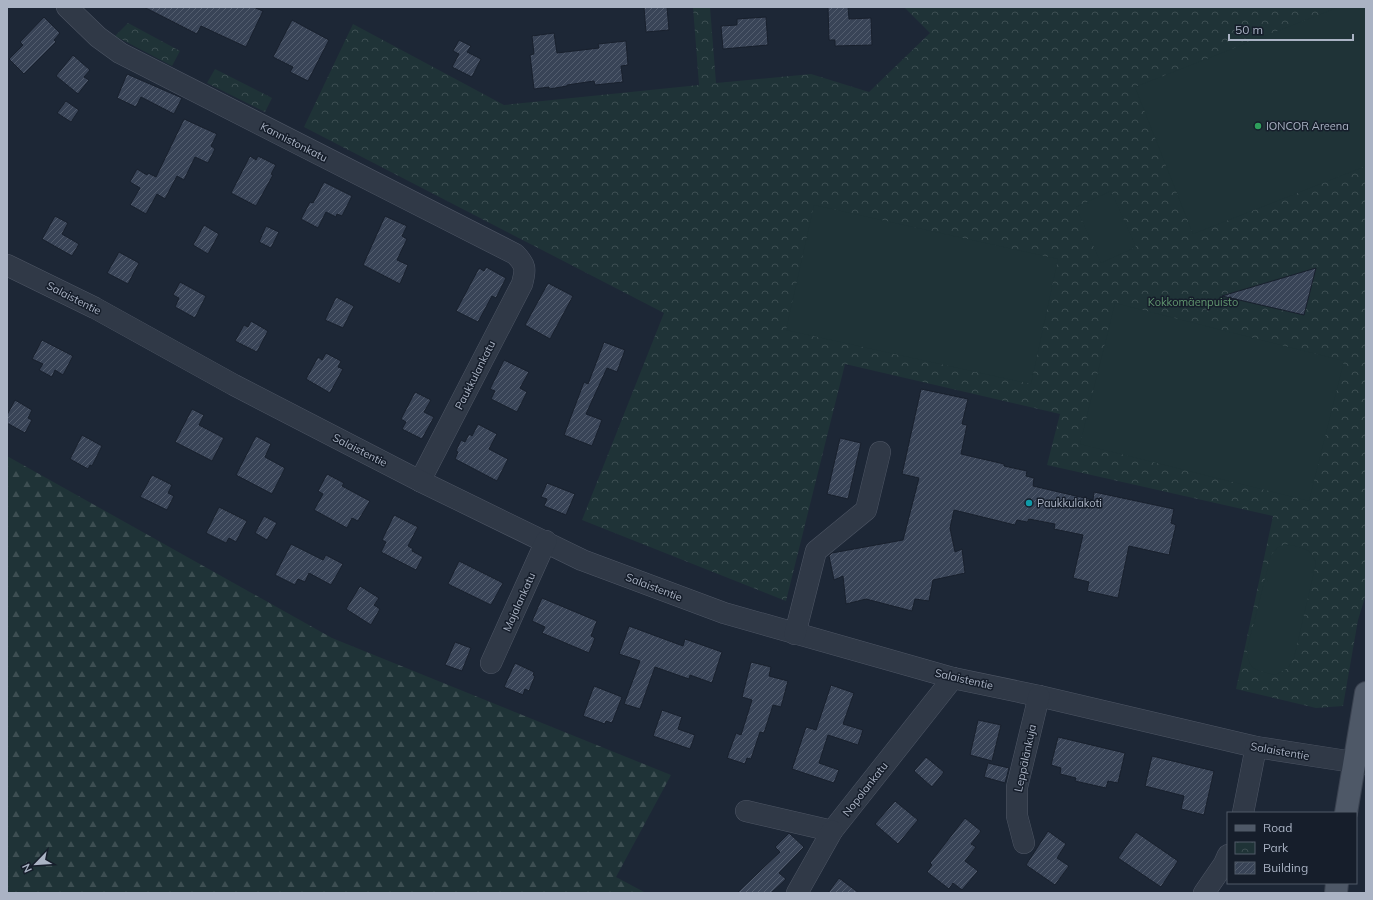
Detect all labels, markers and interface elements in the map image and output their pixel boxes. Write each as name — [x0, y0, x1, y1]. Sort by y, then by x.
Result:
scale bar — [1229, 16, 1353, 42]
text: 50 m — [1235, 22, 1263, 37]
street label: Kannistonkatu — [258, 119, 330, 165]
place label: IONCOR Areena — [1266, 119, 1349, 133]
marker: IONCOR Areena — [1253, 121, 1263, 131]
street label: Salaistentie — [44, 278, 104, 318]
park label: Kokkomäenpuisto — [1148, 295, 1238, 309]
street label: Paukkulankatu — [452, 338, 498, 412]
street label: Salaistentie — [330, 430, 390, 470]
place label: Paukkulakoti — [1037, 496, 1102, 510]
marker: Paukkulakoti — [1024, 498, 1034, 508]
street label: Majalankatu — [500, 570, 538, 634]
street label: Salaistentie — [624, 570, 684, 604]
street label: Salaistentie — [933, 666, 995, 693]
street label: Leppälänkuja — [1011, 723, 1039, 793]
street label: Salaistentie — [1250, 739, 1310, 763]
street label: Nopolankatu — [839, 759, 891, 819]
legend — [1227, 812, 1357, 884]
text: Road — [1263, 820, 1292, 835]
text: Park — [1263, 840, 1289, 855]
north arrow — [16, 844, 56, 884]
text: Building — [1263, 860, 1308, 875]
text: N — [19, 862, 35, 875]

